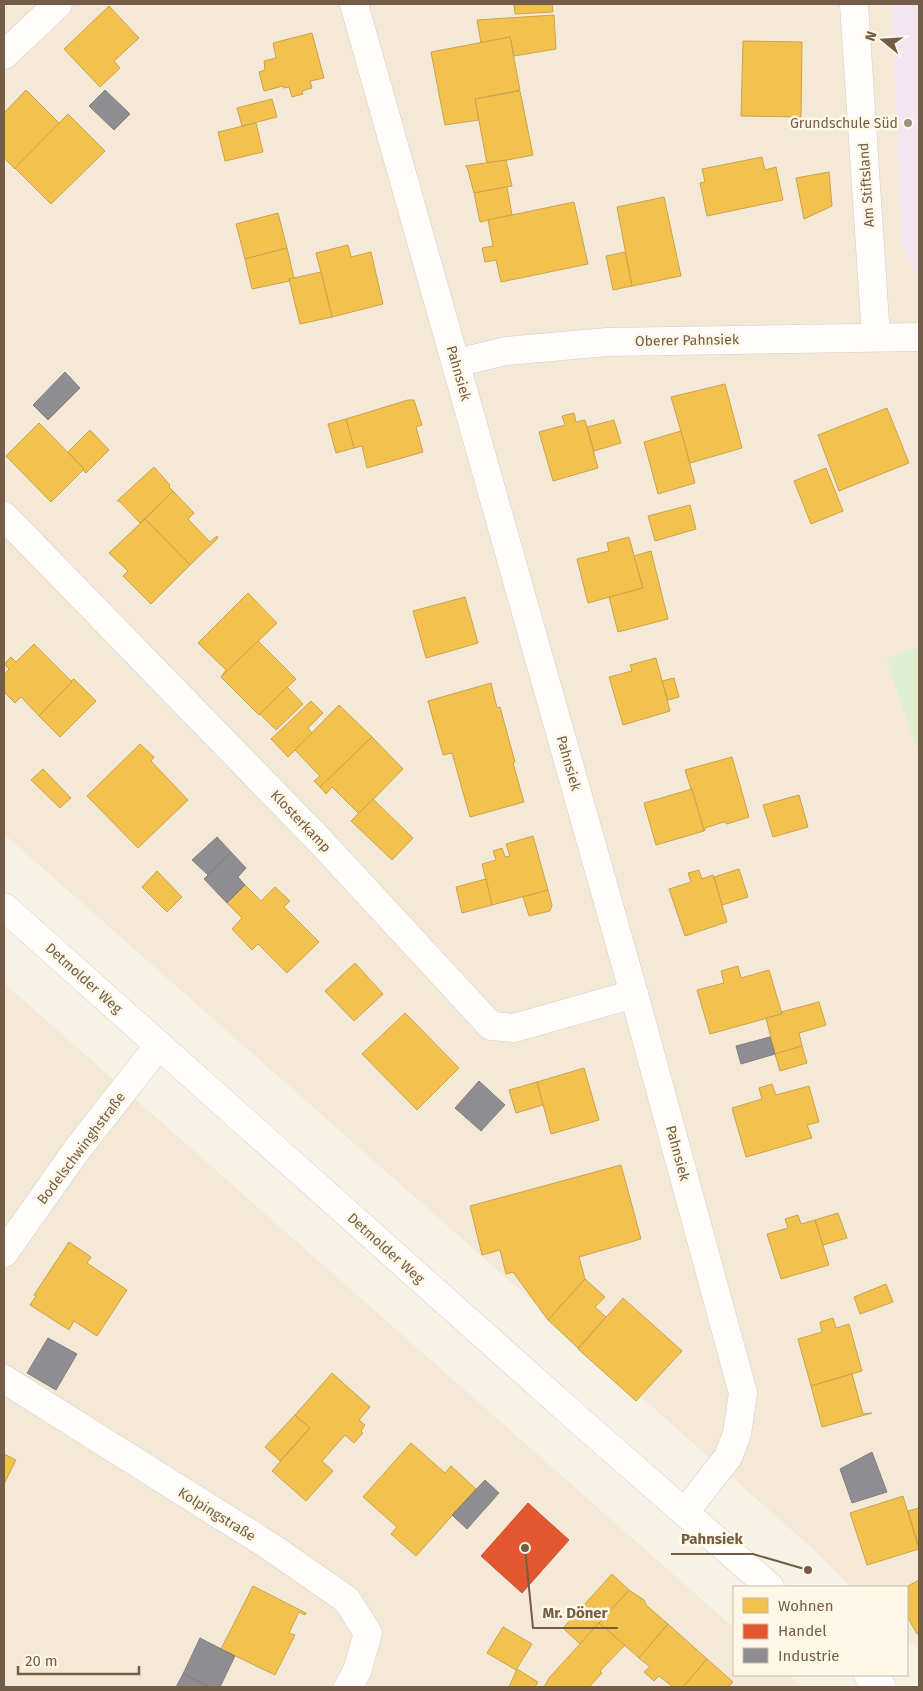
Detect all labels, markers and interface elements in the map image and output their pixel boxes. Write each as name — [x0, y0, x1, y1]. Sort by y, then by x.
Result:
north arrow — [858, 15, 908, 65]
text: N — [862, 29, 881, 43]
place label: Grundschule Süd — [790, 115, 898, 132]
marker: Grundschule Süd — [902, 117, 914, 129]
street label: Am Stiftsland — [855, 142, 878, 228]
street label: Oberer Pahnsiek — [635, 331, 740, 350]
street label: Pahnsiek — [443, 344, 475, 404]
street label: Pahnsiek — [553, 734, 585, 794]
street label: Klosterkamp — [267, 787, 334, 856]
street label: Detmolder Weg — [42, 939, 126, 1018]
street label: Bodelschwinghstraße — [34, 1089, 129, 1208]
street label: Pahnsiek — [662, 1124, 693, 1184]
street label: Detmolder Weg — [344, 1209, 428, 1288]
street label: Kolpingstraße — [175, 1484, 259, 1545]
callout: Pahnsiek — [671, 1524, 753, 1554]
text: Pahnsiek — [681, 1530, 744, 1548]
legend — [733, 1586, 908, 1676]
text: Wohnen — [778, 1597, 834, 1615]
callout: Mr. Döner — [533, 1598, 618, 1628]
text: Mr. Döner — [542, 1604, 609, 1622]
text: Handel — [778, 1622, 827, 1640]
scale bar — [18, 1644, 139, 1676]
text: Industrie — [778, 1647, 840, 1665]
text: 20 m — [25, 1652, 58, 1670]

